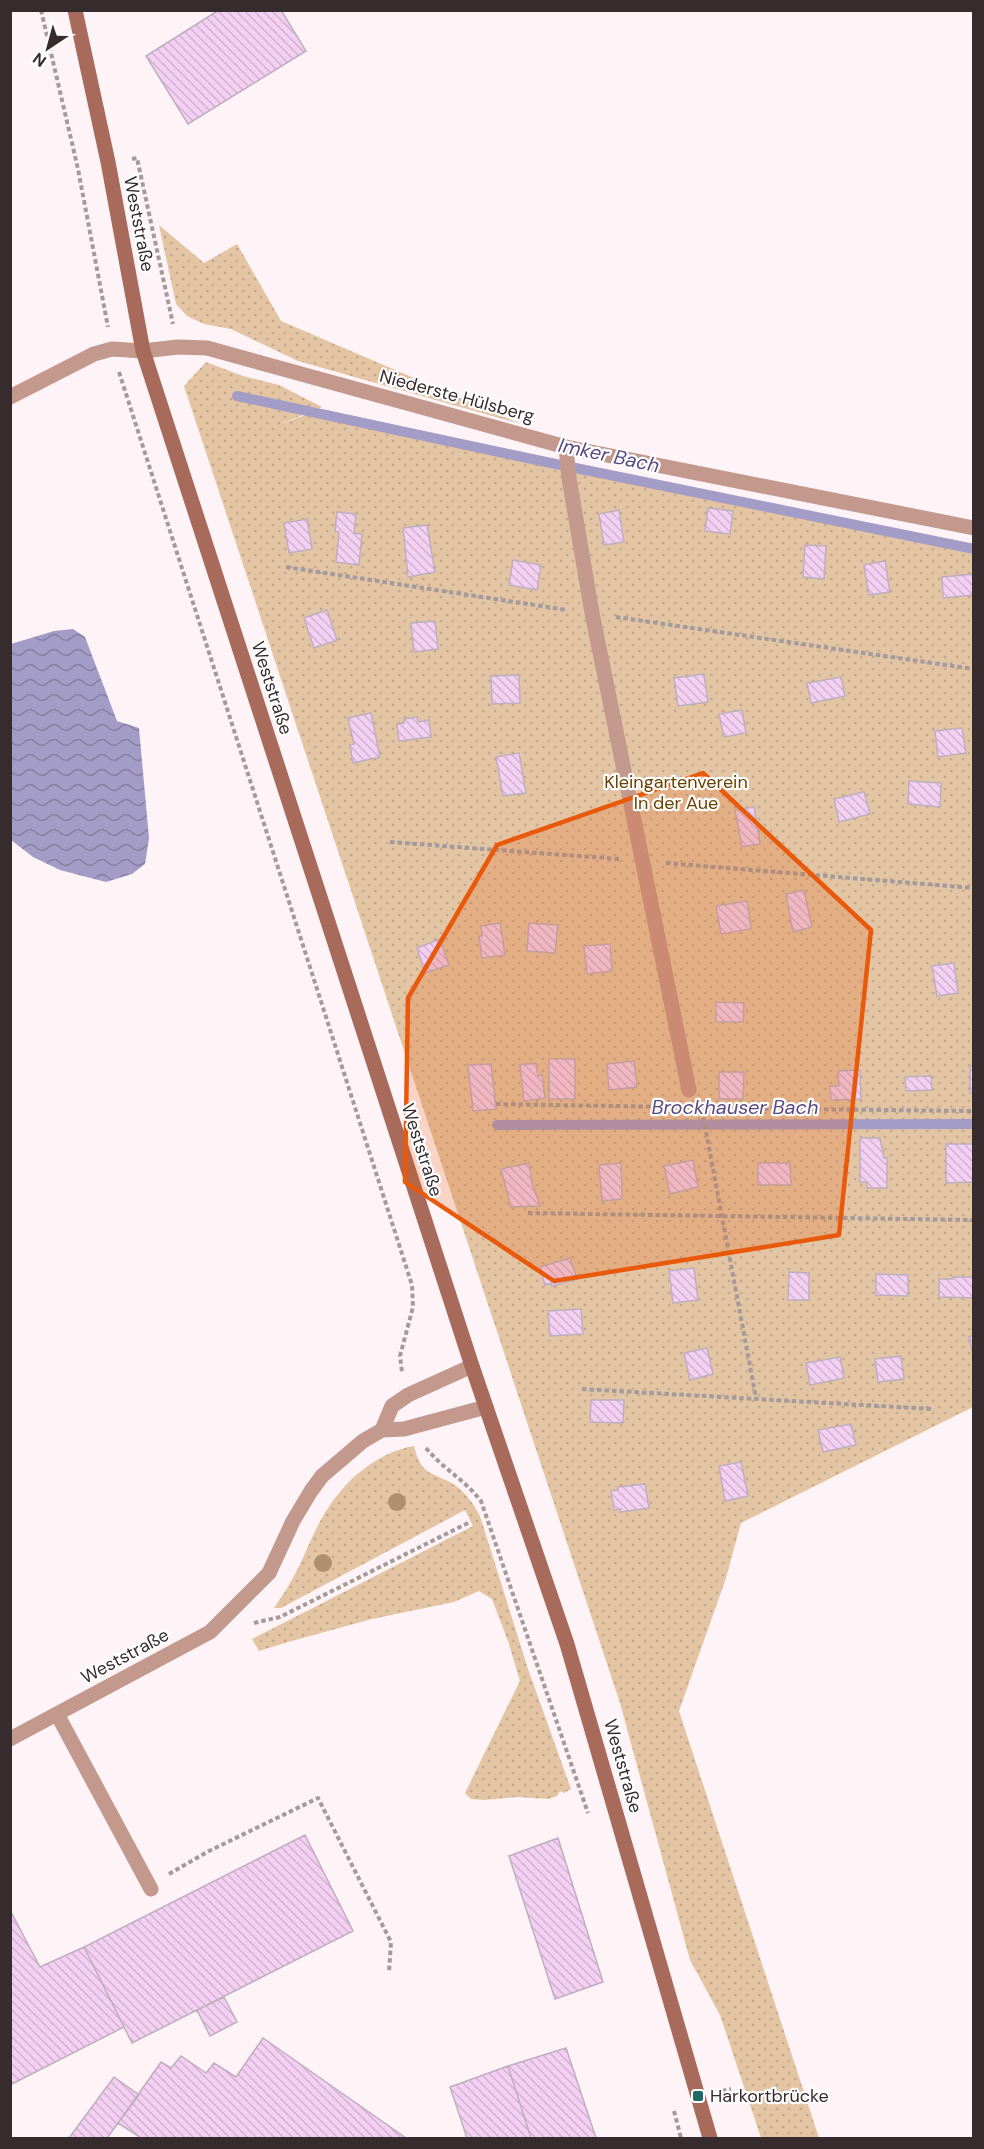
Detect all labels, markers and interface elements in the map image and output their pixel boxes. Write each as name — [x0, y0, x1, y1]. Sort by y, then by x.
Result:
north arrow — [18, 18, 78, 78]
text: N — [29, 48, 50, 72]
street label: Weststraße — [118, 174, 160, 274]
street label: Niederste Hülsberg — [377, 364, 537, 428]
water label: Imker Bach — [556, 432, 662, 478]
street label: Weststraße — [246, 638, 298, 738]
park label: Kleingartenverein In der Aue — [604, 770, 748, 815]
water label: Brockhauser Bach — [651, 1094, 819, 1120]
street label: Weststraße — [396, 1100, 448, 1200]
street label: Weststraße — [77, 1623, 173, 1689]
street label: Weststraße — [598, 1716, 648, 1816]
place label: Harkortbrücke — [710, 2084, 829, 2108]
marker: Harkortbrücke — [691, 2089, 705, 2103]

